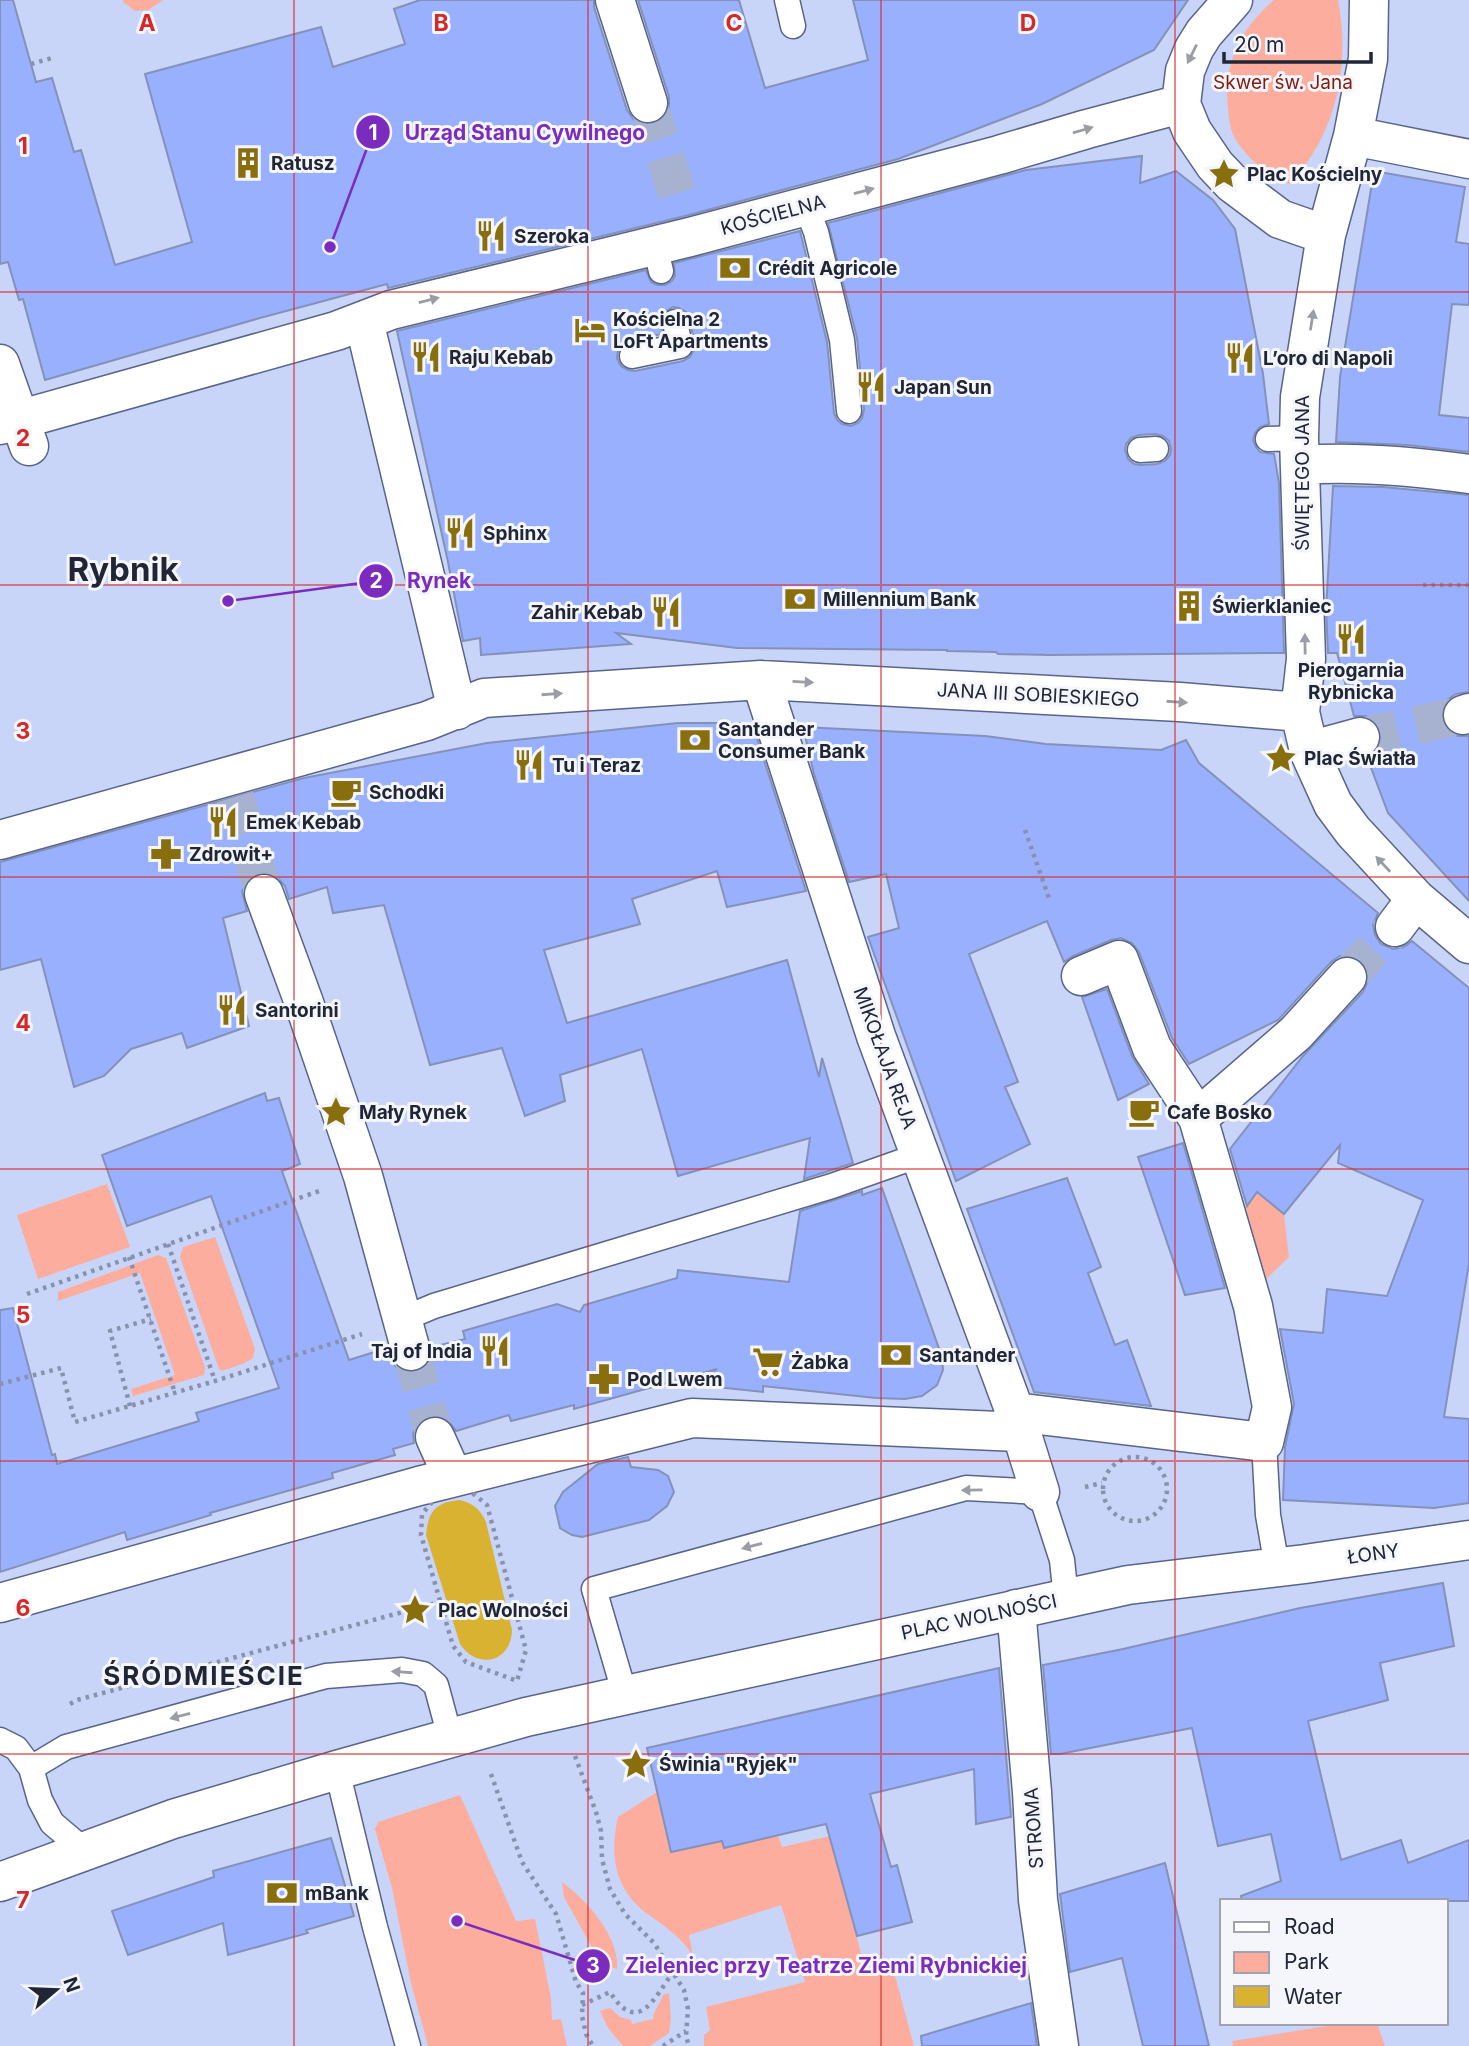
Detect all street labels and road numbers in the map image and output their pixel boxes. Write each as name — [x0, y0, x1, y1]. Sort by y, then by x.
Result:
street label: KOŚCIELNA — [718, 190, 828, 240]
street label: ŚWIĘTEGO JANA — [1291, 395, 1314, 551]
street label: JANA III SOBIESKIEGO — [936, 678, 1140, 712]
street label: MIKOŁAJA REJA — [849, 984, 921, 1132]
street label: ŁONY — [1345, 1539, 1401, 1569]
street label: PLAC WOLNOŚCI — [899, 1589, 1059, 1645]
street label: STROMA — [1020, 1787, 1048, 1869]

